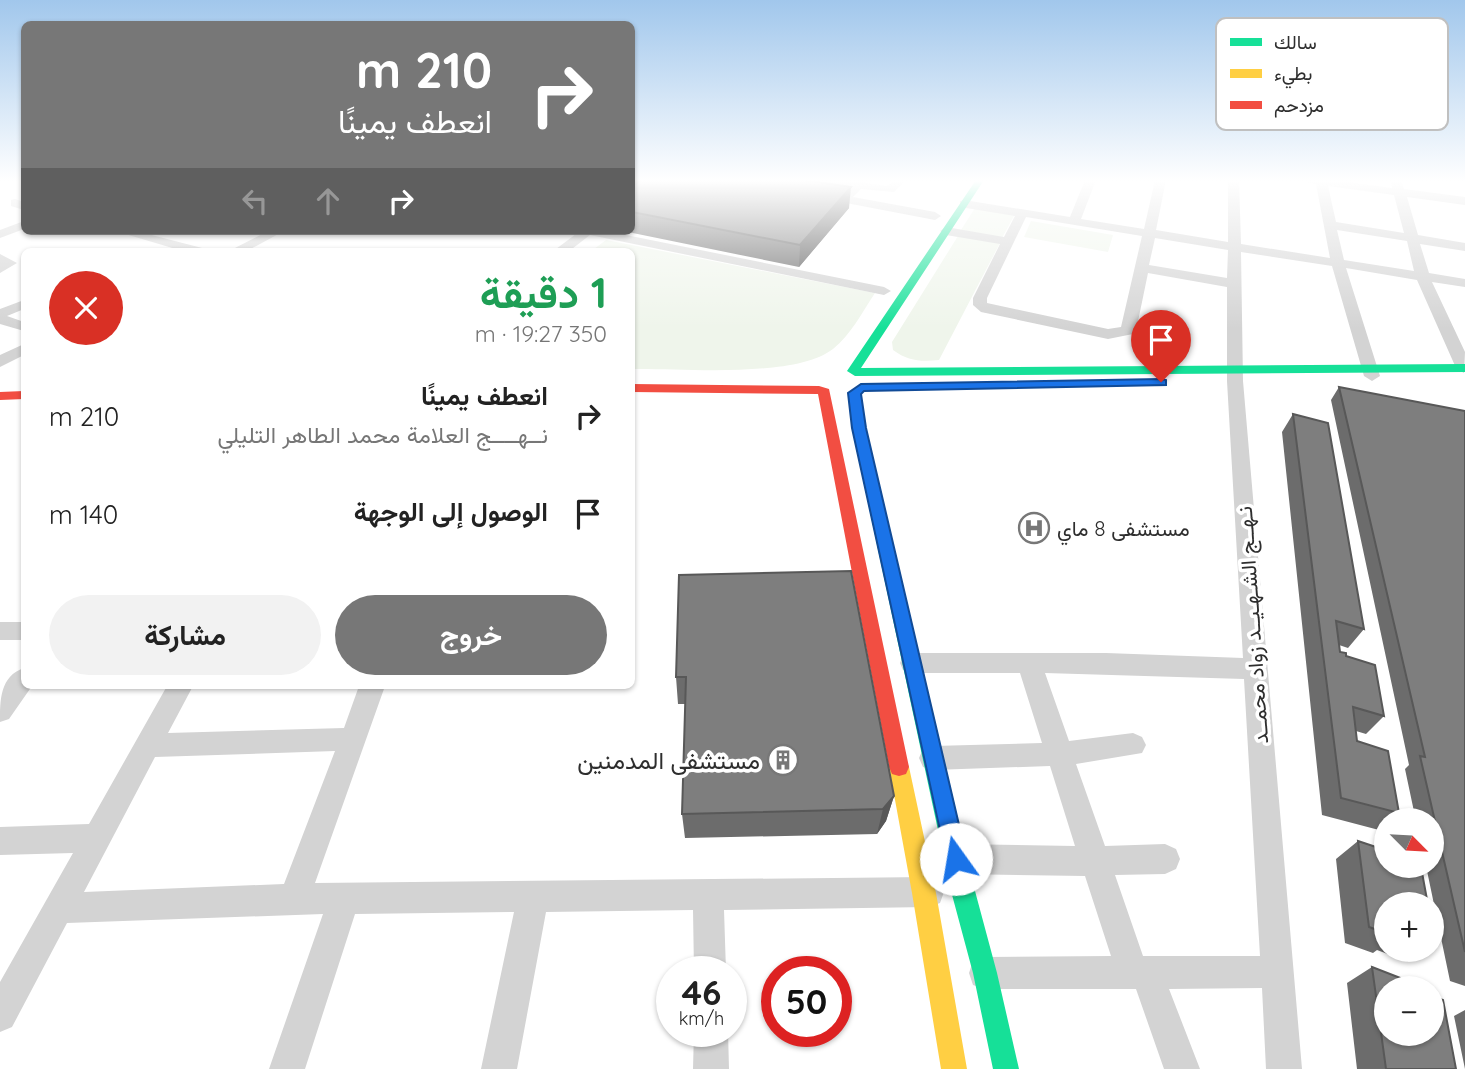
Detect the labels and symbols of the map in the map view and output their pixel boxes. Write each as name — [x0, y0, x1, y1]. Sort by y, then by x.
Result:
legend — [1216, 18, 1448, 130]
text: سالك — [1274, 30, 1317, 54]
text: بطيء — [1274, 61, 1312, 89]
text: مزدحم — [1274, 93, 1324, 118]
pin — [1131, 310, 1191, 382]
street label: نـهــج الشـهـيــد زواد محمــد — [1231, 505, 1275, 745]
hospital icon: مستشفى 8 ماي — [1017, 511, 1051, 545]
place label: مستشفى 8 ماي — [1057, 515, 1190, 546]
building icon: مستشفى المدمنين — [766, 743, 800, 777]
place label: مستشفى المدمنين — [577, 745, 760, 775]
north arrow — [1374, 808, 1444, 878]
position arrow — [919, 822, 993, 896]
speed limit sign: 50 — [761, 956, 852, 1047]

